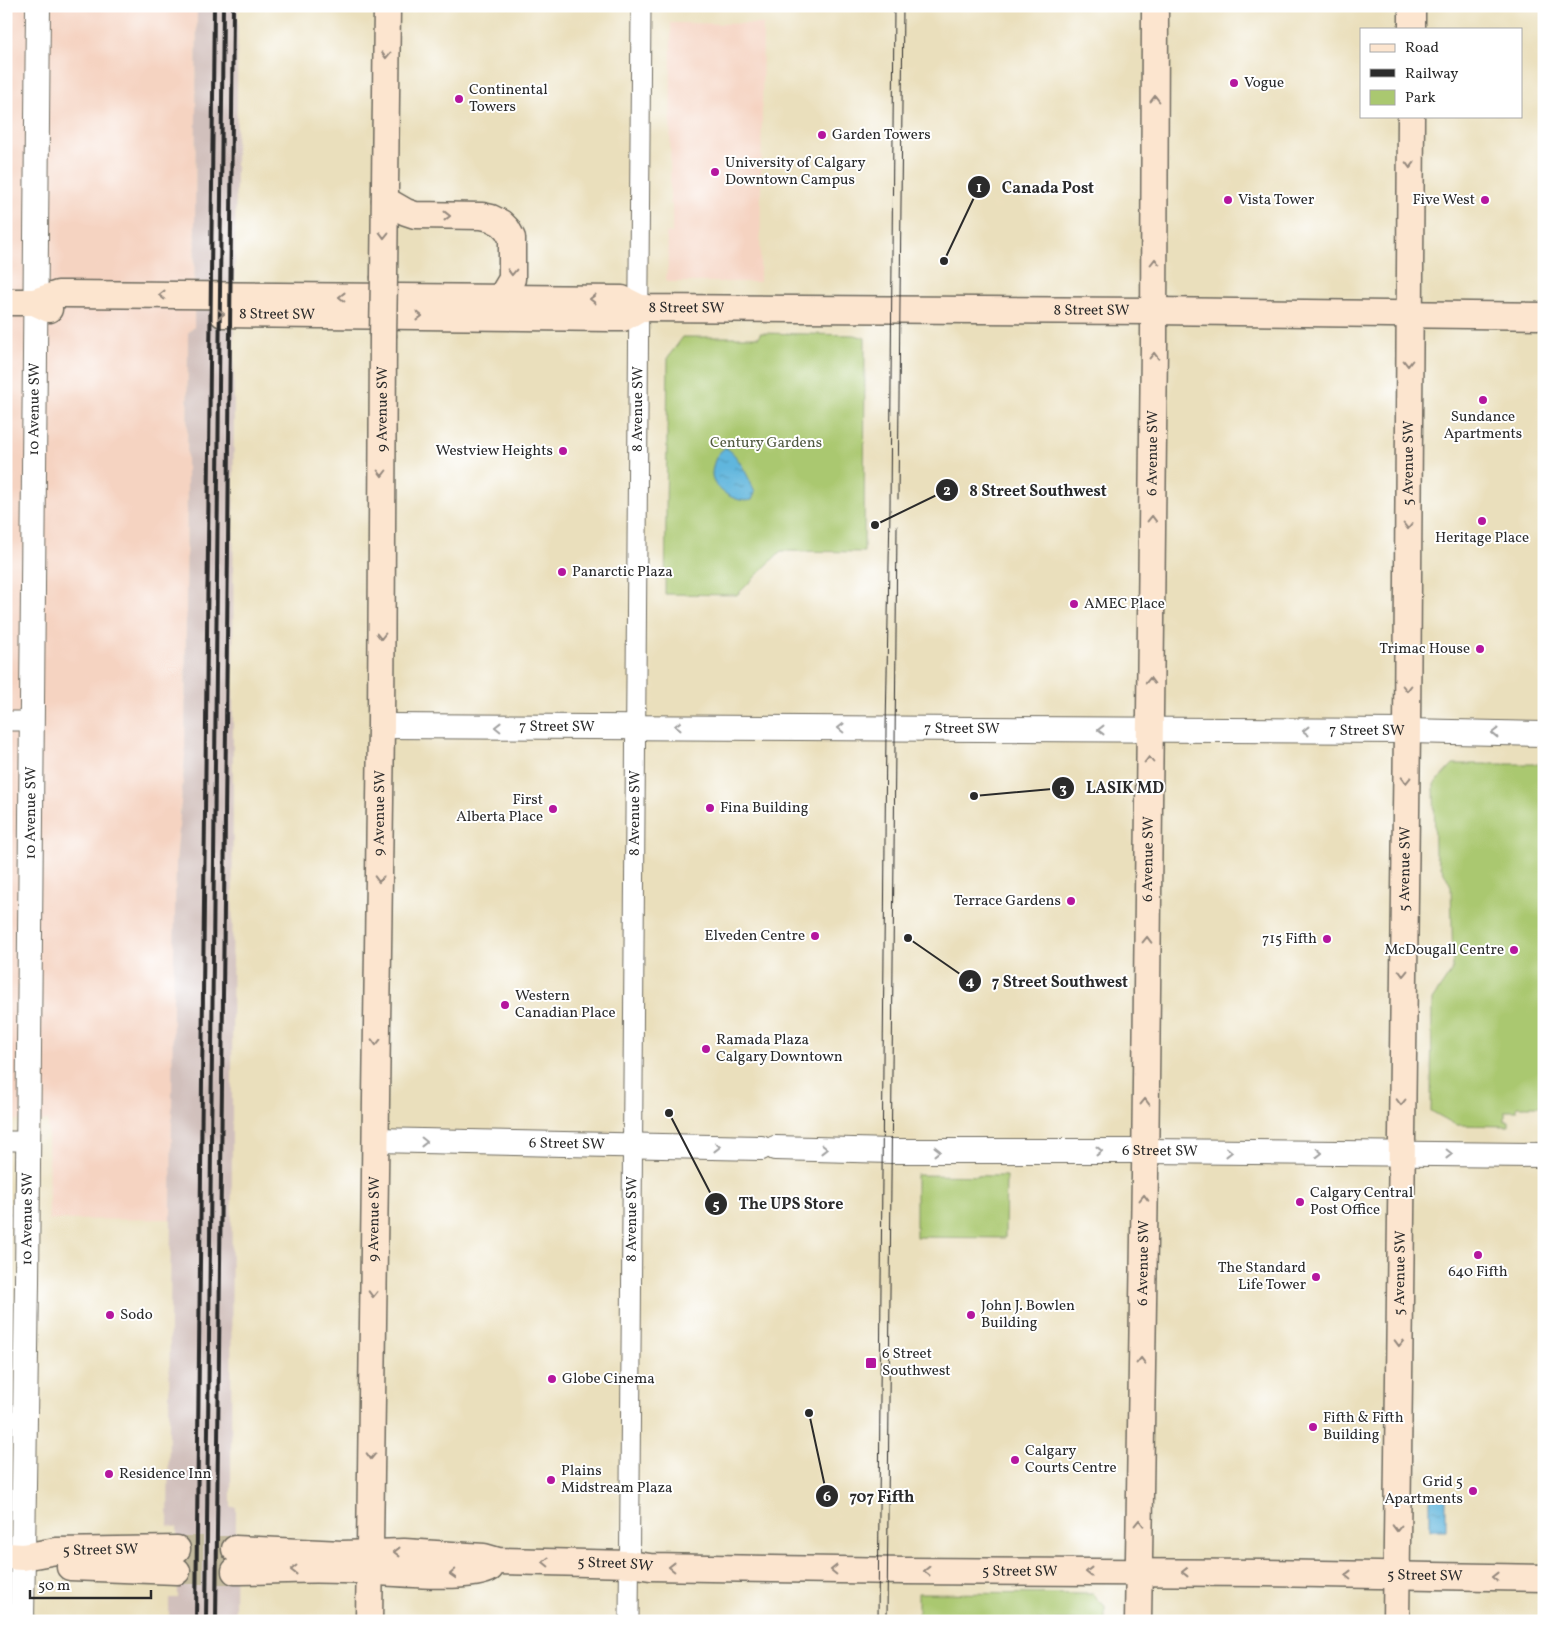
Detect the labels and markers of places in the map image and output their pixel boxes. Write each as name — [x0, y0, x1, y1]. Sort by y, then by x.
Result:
place label: Vogue — [1244, 73, 1284, 94]
marker: Vogue — [1228, 77, 1240, 89]
place label: Continental Towers — [469, 80, 548, 118]
marker: Continental Towers — [453, 93, 465, 105]
place label: Garden Towers — [832, 125, 931, 146]
marker: Garden Towers — [816, 129, 828, 141]
place label: University of Calgary Downtown Campus — [725, 153, 866, 191]
marker: University of Calgary Downtown Campus — [709, 166, 721, 178]
callout: Canada Post — [967, 172, 1104, 203]
place label: Vista Tower — [1238, 190, 1314, 211]
place label: Five West — [1412, 190, 1475, 211]
marker: Vista Tower — [1222, 194, 1234, 206]
marker: Five West — [1479, 194, 1491, 206]
marker: Sundance Apartments — [1477, 394, 1489, 406]
place label: Sundance Apartments — [1444, 407, 1522, 445]
place label: Westview Heights — [436, 441, 553, 462]
marker: Westview Heights — [557, 445, 569, 457]
callout: 8 Street Southwest — [935, 474, 1117, 505]
marker: Heritage Place — [1476, 515, 1488, 527]
place label: Heritage Place — [1435, 528, 1529, 549]
place label: Panarctic Plaza — [572, 562, 673, 583]
marker: Panarctic Plaza — [556, 566, 568, 578]
place label: AMEC Place — [1084, 594, 1165, 615]
marker: AMEC Place — [1068, 598, 1080, 610]
place label: Trimac House — [1379, 639, 1470, 660]
marker: Trimac House — [1474, 643, 1486, 655]
callout: LASIK MD — [1051, 772, 1174, 803]
place label: First Alberta Place — [456, 790, 543, 828]
place label: Fina Building — [720, 798, 809, 819]
marker: Fina Building — [704, 802, 716, 814]
marker: First Alberta Place — [547, 803, 559, 815]
place label: Terrace Gardens — [954, 891, 1061, 912]
marker: Terrace Gardens — [1065, 895, 1077, 907]
place label: Elveden Centre — [705, 926, 805, 947]
place label: 715 Fifth — [1262, 929, 1317, 950]
marker: Elveden Centre — [809, 930, 821, 942]
marker: 715 Fifth — [1321, 933, 1333, 945]
place label: McDougall Centre — [1385, 940, 1504, 961]
marker: McDougall Centre — [1508, 944, 1520, 956]
callout: 7 Street Southwest — [957, 966, 1138, 997]
place label: Western Canadian Place — [515, 986, 616, 1024]
marker: Western Canadian Place — [499, 999, 511, 1011]
place label: Ramada Plaza Calgary Downtown — [716, 1030, 843, 1068]
marker: Ramada Plaza Calgary Downtown — [700, 1043, 712, 1055]
place label: Calgary Central Post Office — [1310, 1183, 1413, 1221]
callout: The UPS Store — [704, 1188, 854, 1219]
marker: Calgary Central Post Office — [1294, 1196, 1306, 1208]
marker: 640 Fifth — [1472, 1249, 1484, 1261]
place label: The Standard Life Tower — [1218, 1258, 1306, 1296]
place label: 640 Fifth — [1448, 1262, 1508, 1283]
marker: The Standard Life Tower — [1310, 1271, 1322, 1283]
place label: John J. Bowlen Building — [981, 1296, 1075, 1334]
place label: Sodo — [120, 1305, 153, 1326]
marker: Sodo — [104, 1309, 116, 1321]
marker: John J. Bowlen Building — [965, 1309, 977, 1321]
place label: 6 Street Southwest — [882, 1344, 951, 1382]
marker: 6 Street Southwest — [864, 1356, 878, 1370]
place label: Globe Cinema — [562, 1369, 655, 1390]
marker: Globe Cinema — [546, 1373, 558, 1385]
place label: Fifth & Fifth Building — [1323, 1408, 1404, 1446]
marker: Fifth & Fifth Building — [1307, 1421, 1319, 1433]
place label: Calgary Courts Centre — [1025, 1441, 1117, 1479]
marker: Calgary Courts Centre — [1009, 1454, 1021, 1466]
place label: Plains Midstream Plaza — [561, 1461, 672, 1499]
place label: Residence Inn — [119, 1464, 212, 1485]
marker: Residence Inn — [103, 1468, 115, 1480]
place label: Grid 5 Apartments — [1384, 1472, 1463, 1510]
marker: Plains Midstream Plaza — [545, 1474, 557, 1486]
callout: 707 Fifth — [814, 1481, 924, 1512]
marker: Grid 5 Apartments — [1467, 1485, 1479, 1497]

